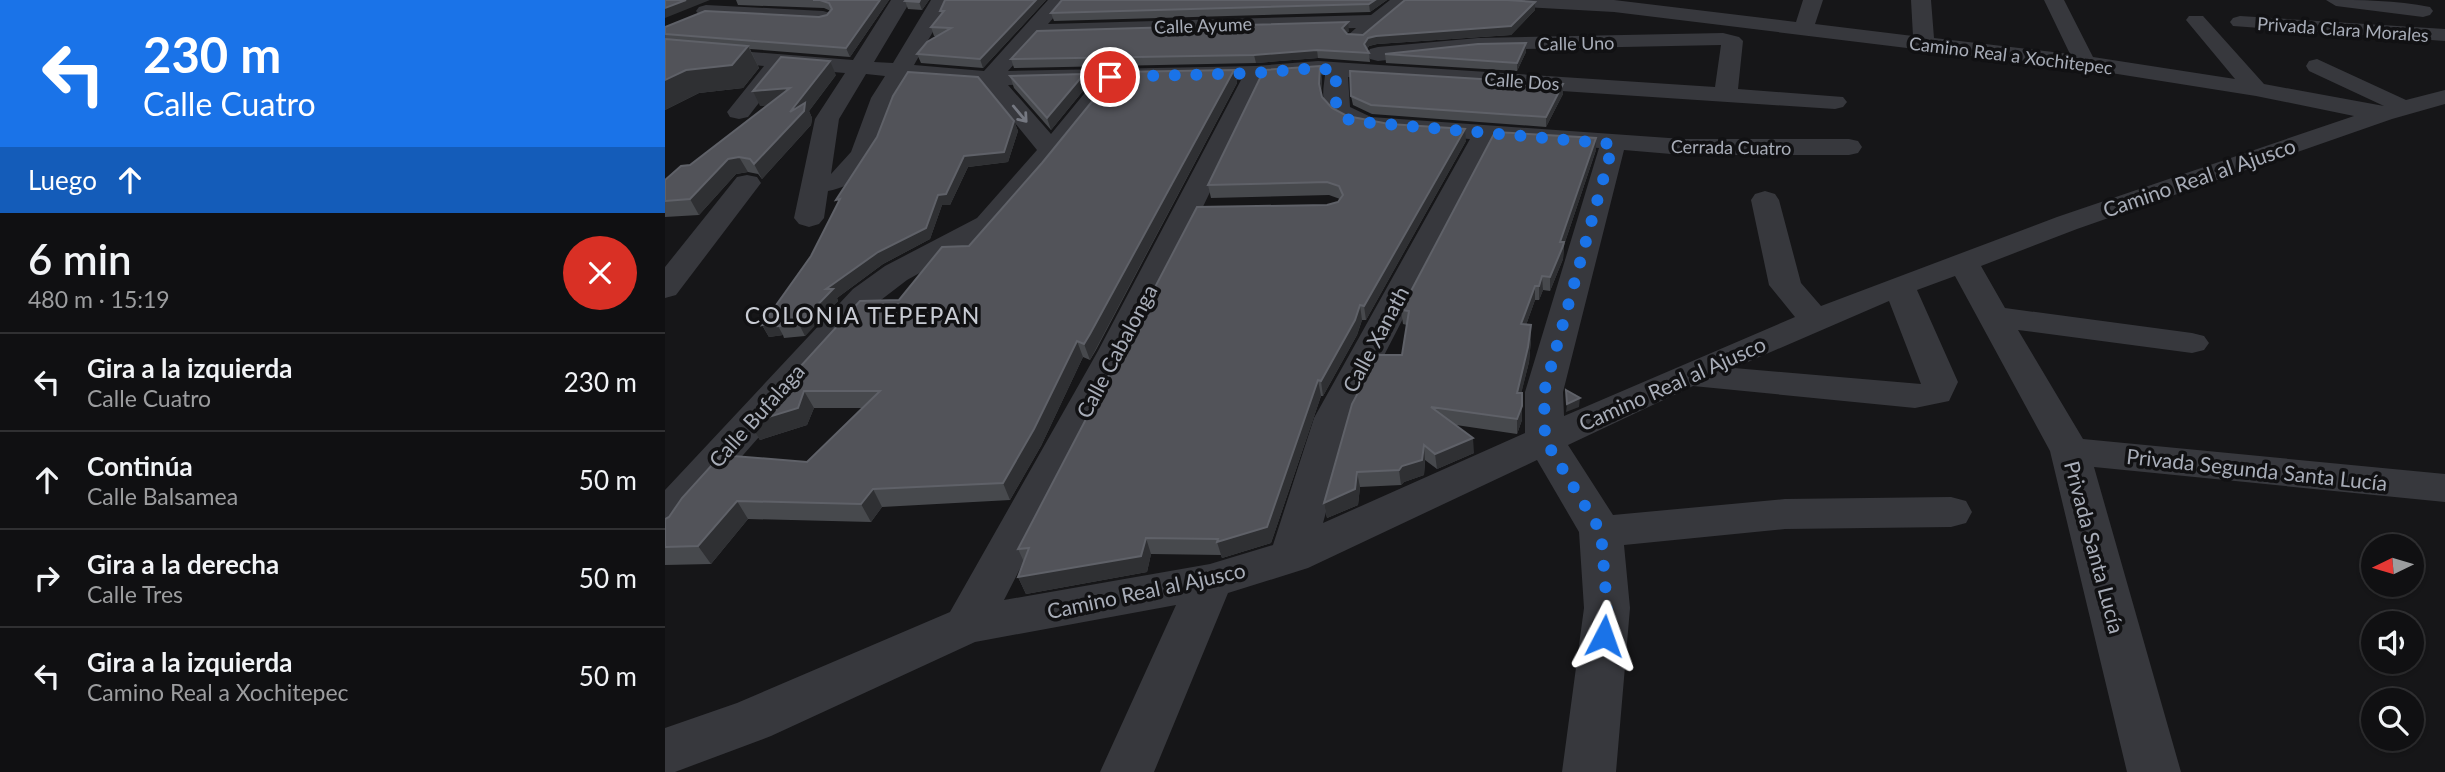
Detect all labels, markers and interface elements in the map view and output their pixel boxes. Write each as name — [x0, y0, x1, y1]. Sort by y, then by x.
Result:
street label: Calle Ayume — [1154, 12, 1252, 38]
street label: Privada Clara Morales — [2256, 12, 2430, 46]
text: 230 m — [143, 25, 281, 83]
icon: left — [28, 28, 119, 119]
street label: Calle Uno — [1537, 31, 1615, 55]
street label: Camino Real a Xochitepec — [1908, 32, 2114, 78]
pin — [1080, 47, 1140, 107]
icon: arrive — [1091, 58, 1129, 96]
street label: Calle Dos — [1484, 67, 1560, 95]
text: Calle Cuatro — [143, 84, 316, 123]
one-way arrow — [1012, 104, 1028, 122]
street label: Camino Real al Ajusco — [2099, 132, 2299, 222]
street label: Cerrada Cuatro — [1671, 135, 1791, 159]
icon: ahead — [111, 161, 149, 199]
text: Luego — [28, 164, 97, 196]
text: 6 min — [28, 234, 132, 284]
button: close — [563, 236, 637, 310]
street label: Calle Cabalonga — [1070, 280, 1162, 422]
street label: Calle Xanath — [1337, 282, 1413, 396]
text: 480 m · 15:19 — [28, 285, 170, 313]
district label: COLONIA TEPEPAN — [745, 301, 981, 329]
street label: Camino Real al Ajusco — [1575, 330, 1769, 435]
text: Gira a la izquierda — [87, 352, 293, 384]
street label: Calle Bufalaga — [703, 358, 809, 472]
icon: left — [28, 363, 66, 401]
text: 230 m — [564, 366, 637, 398]
text: Calle Cuatro — [87, 384, 211, 412]
street label: Privada Segunda Santa Lucía — [2125, 443, 2389, 495]
text: Continúa — [87, 450, 193, 482]
street label: Privada Santa Lucía — [2060, 458, 2130, 636]
icon: ahead — [28, 461, 66, 499]
text: 50 m — [579, 464, 637, 496]
text: Calle Balsamea — [87, 482, 238, 510]
north arrow — [2361, 534, 2424, 597]
map controls — [2361, 534, 2424, 751]
text: Gira a la derecha — [87, 548, 279, 580]
street label: Camino Real al Ajusco — [1045, 557, 1247, 623]
icon: right — [28, 559, 66, 597]
text: 50 m — [579, 562, 637, 594]
text: Calle Tres — [87, 580, 183, 608]
position arrow — [1567, 599, 1641, 673]
button: sound — [2361, 611, 2424, 674]
text: Gira a la izquierda — [87, 646, 293, 678]
icon: left — [28, 657, 66, 695]
text: 50 m — [579, 660, 637, 692]
text: Camino Real a Xochitepec — [87, 678, 349, 706]
button: search — [2361, 688, 2424, 751]

